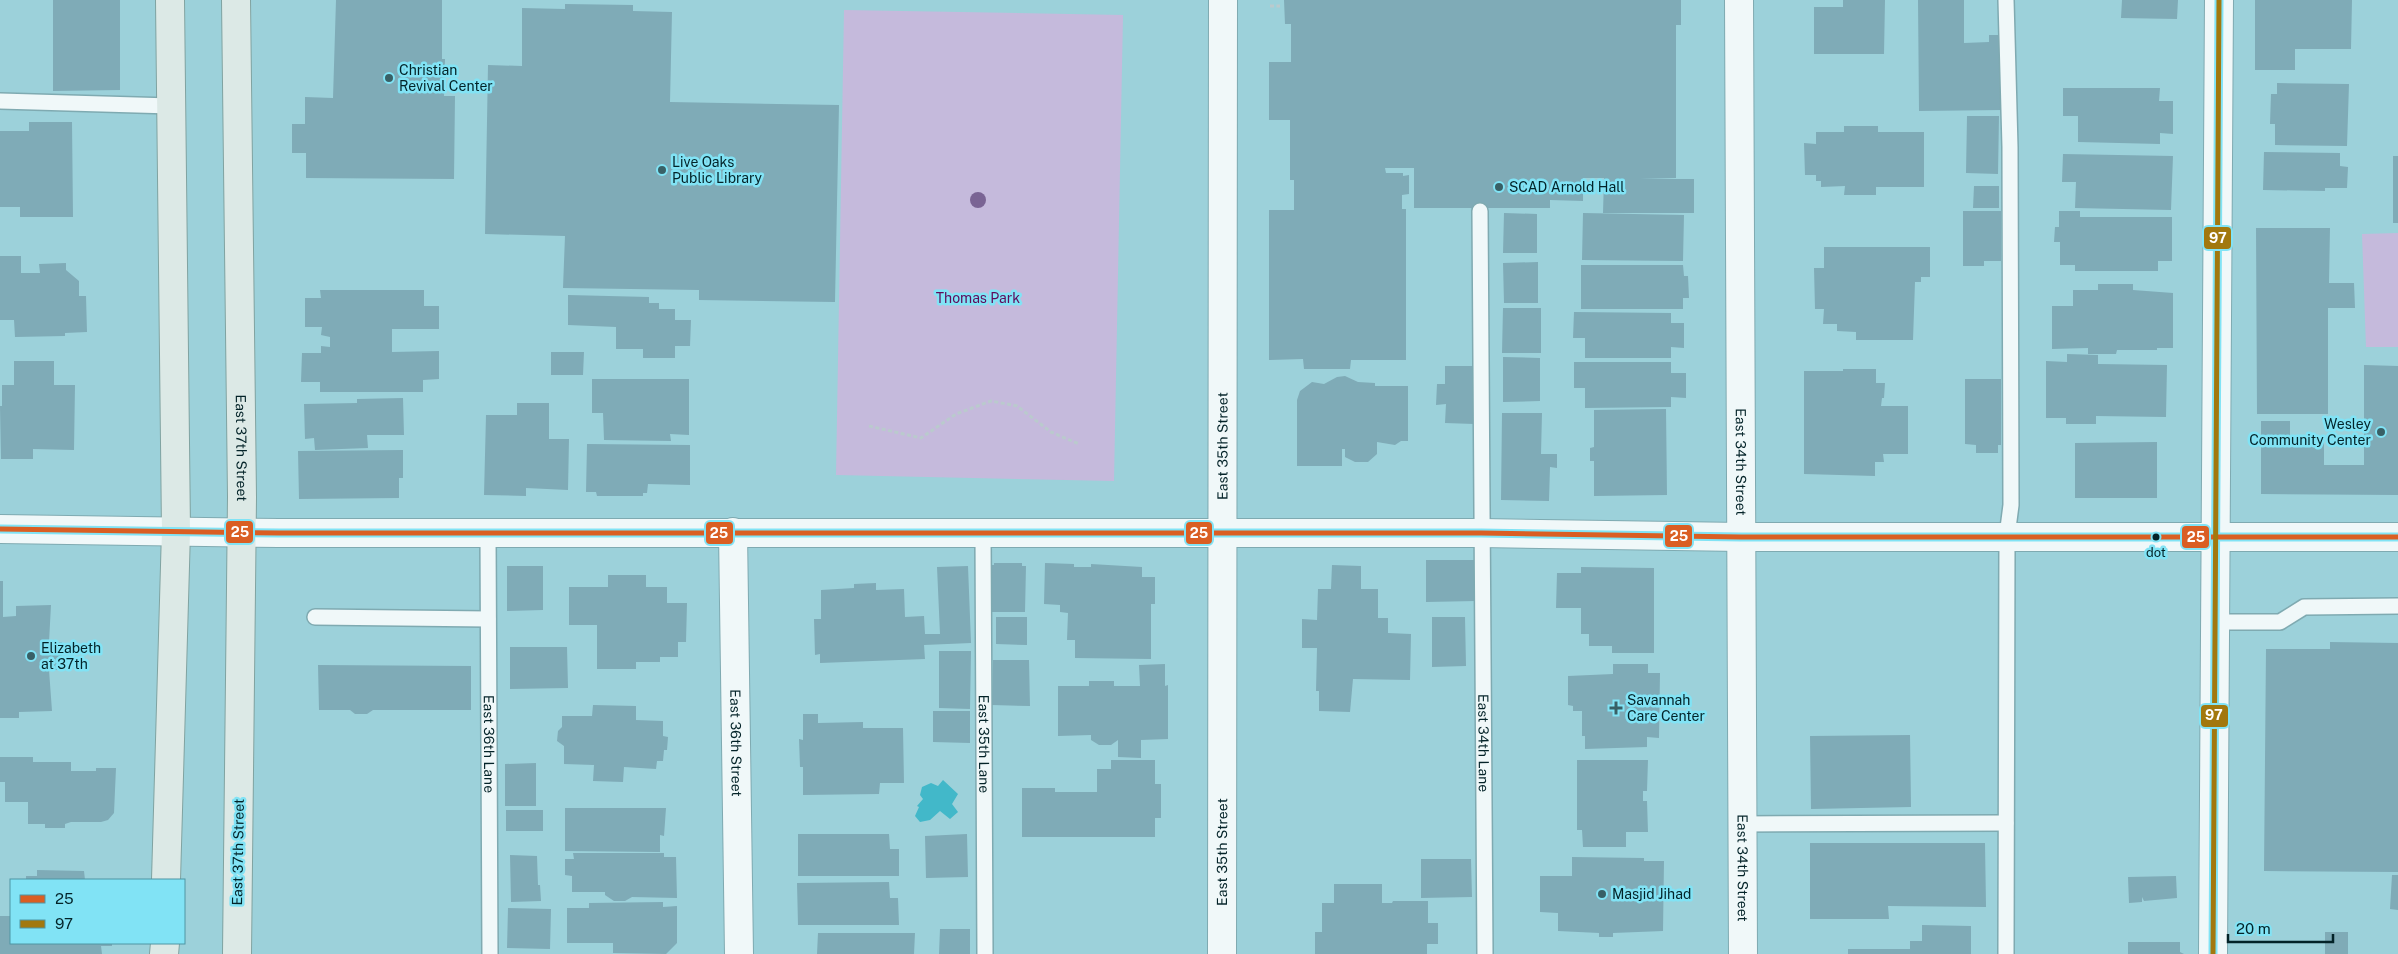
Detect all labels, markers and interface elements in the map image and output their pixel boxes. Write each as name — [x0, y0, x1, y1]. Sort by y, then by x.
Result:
place label: Christian Revival Center — [399, 62, 493, 94]
marker: Christian Revival Center — [383, 72, 395, 84]
place label: Live Oaks Public Library — [672, 154, 763, 186]
marker: Live Oaks Public Library — [656, 164, 668, 176]
place label: SCAD Arnold Hall — [1509, 179, 1624, 195]
marker: SCAD Arnold Hall — [1493, 181, 1505, 193]
line badge: 97 — [2203, 226, 2232, 250]
text: 97 — [2209, 230, 2227, 246]
park label: Thomas Park — [936, 290, 1020, 306]
street label: East 35th Street — [1214, 392, 1231, 500]
street label: East 37th Street — [233, 394, 250, 502]
street label: East 34th Street — [1733, 408, 1749, 516]
place label: Wesley Community Center — [2249, 416, 2372, 448]
marker: Wesley Community Center — [2375, 426, 2387, 438]
line badge: 25 — [225, 520, 254, 544]
line badge: 25 — [705, 521, 734, 545]
line badge: 25 — [1185, 521, 1213, 545]
text: 25 — [231, 524, 249, 540]
line badge: 25 — [1664, 524, 1693, 548]
text: 25 — [710, 525, 728, 541]
text: 25 — [1190, 525, 1208, 541]
line badge: 25 — [2181, 525, 2210, 549]
text: 25 — [1670, 528, 1688, 544]
text: 25 — [2187, 529, 2205, 545]
marker: dot — [2151, 532, 2161, 542]
place label: dot — [2146, 545, 2166, 560]
place label: Elizabeth at 37th — [41, 640, 101, 672]
marker: Elizabeth at 37th — [25, 650, 37, 662]
street label: East 36th Street — [727, 689, 745, 797]
place label: Savannah Care Center — [1627, 692, 1705, 724]
street label: East 34th Lane — [1475, 694, 1492, 792]
street label: East 36th Lane — [481, 695, 497, 793]
street label: East 35th Lane — [976, 695, 992, 793]
marker: Savannah Care Center — [1609, 701, 1623, 715]
line badge: 97 — [2200, 704, 2229, 728]
text: 97 — [2205, 707, 2223, 723]
street label: East 37th Street — [229, 798, 247, 906]
street label: East 35th Street — [1214, 798, 1230, 906]
street label: East 34th Street — [1734, 814, 1751, 922]
legend — [10, 879, 185, 944]
place label: Masjid Jihad — [1612, 886, 1691, 902]
marker: Masjid Jihad — [1596, 888, 1608, 900]
text: 25 — [55, 890, 74, 907]
scale bar — [2228, 912, 2333, 944]
text: 97 — [55, 915, 73, 932]
text: 20 m — [2236, 920, 2271, 937]

